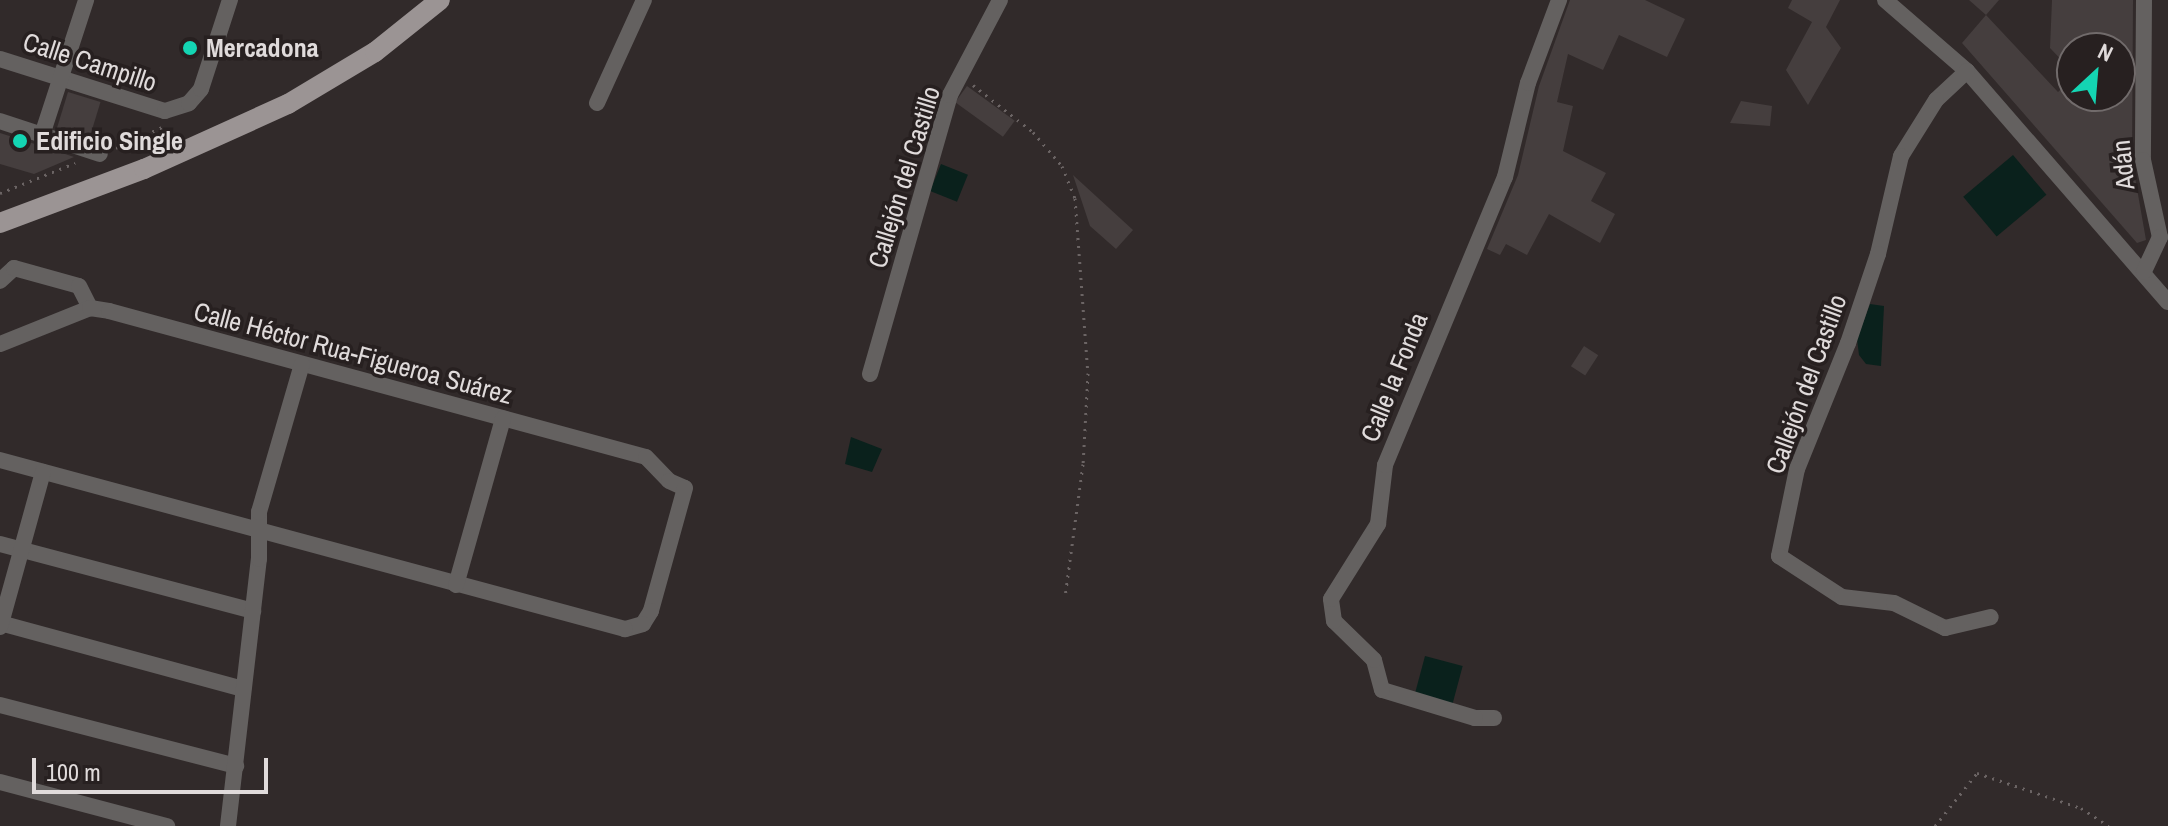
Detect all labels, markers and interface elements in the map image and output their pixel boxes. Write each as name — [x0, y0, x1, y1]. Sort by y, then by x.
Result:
street label: Calle Campillo — [19, 26, 161, 98]
place label: Mercadona — [206, 32, 319, 64]
north arrow — [2056, 32, 2136, 112]
text: N — [2093, 36, 2118, 69]
marker: Mercadona — [181, 39, 199, 57]
street label: Callejón del Castillo — [862, 82, 946, 272]
place label: Edificio Single — [36, 125, 183, 157]
marker: Edificio Single — [11, 132, 29, 150]
street label: Adán — [2105, 139, 2141, 191]
street label: Callejón del Castillo — [1759, 290, 1853, 478]
street label: Calle Héctor Rua-Figueroa Suárez — [190, 295, 516, 411]
street label: Calle la Fonda — [1354, 308, 1434, 446]
scale bar — [36, 742, 272, 792]
text: 100 m — [46, 756, 101, 788]

